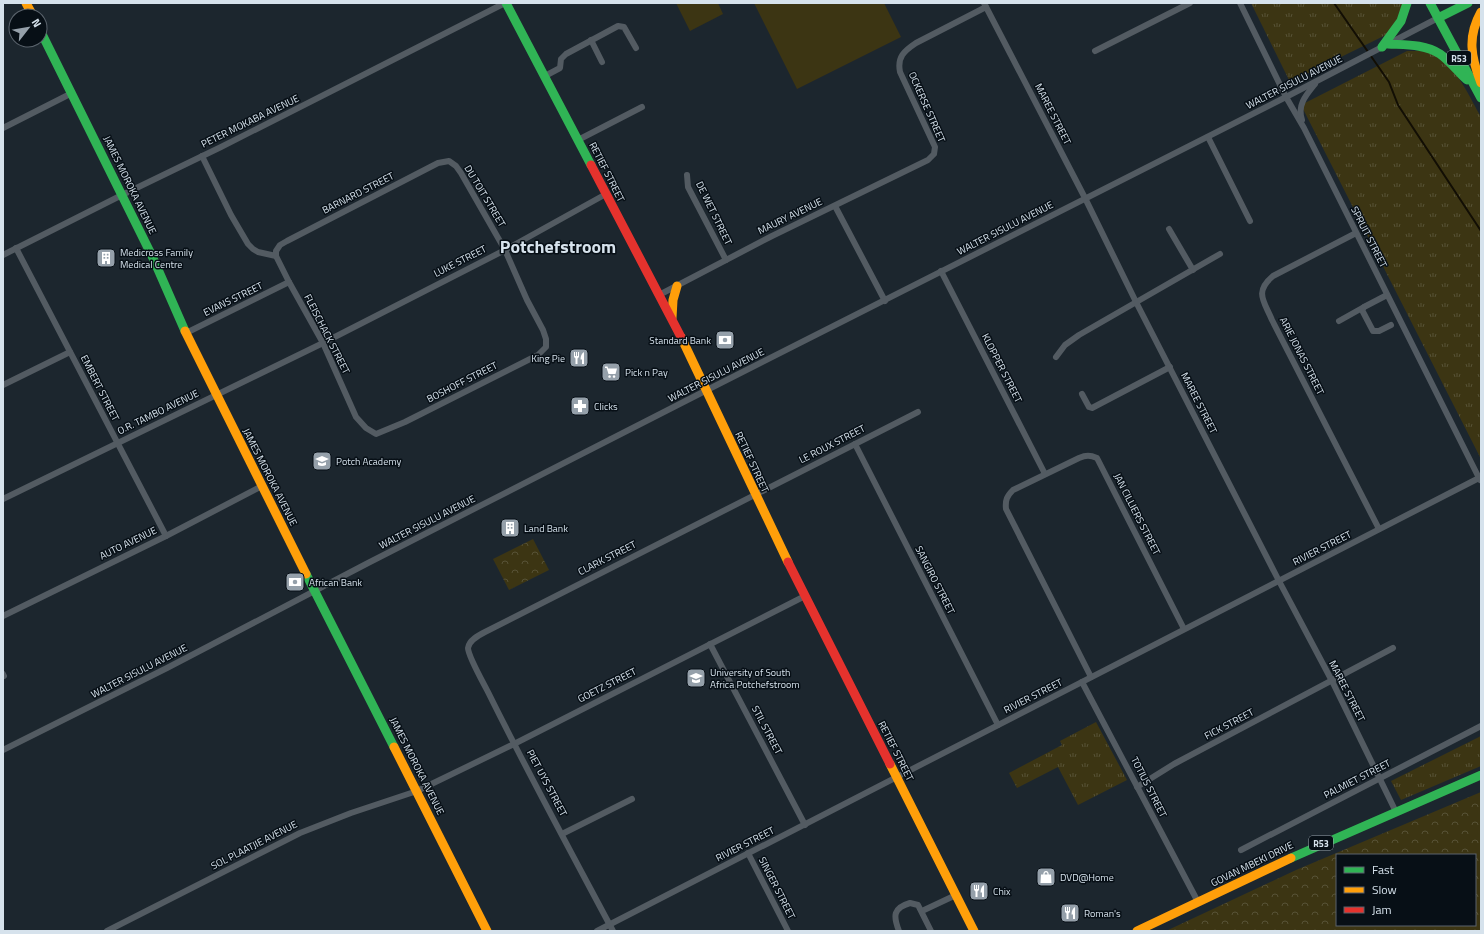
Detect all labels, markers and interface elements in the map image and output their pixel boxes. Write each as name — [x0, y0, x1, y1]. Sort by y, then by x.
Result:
north arrow — [8, 8, 48, 48]
text: N — [28, 15, 45, 30]
street label: WALTER SISULU AVENUE — [1243, 51, 1345, 113]
road number: R53 — [1447, 51, 1471, 65]
street label: OCKERSE STREET — [905, 69, 950, 145]
street label: MAREE STREET — [1031, 81, 1075, 148]
street label: PETER MOKABA AVENUE — [199, 91, 302, 151]
street label: JAMES MOROKA AVENUE — [100, 133, 161, 237]
street label: RETIEF STREET — [585, 139, 629, 205]
street label: DU TOIT STREET — [461, 162, 510, 230]
street label: BARNARD STREET — [319, 168, 397, 218]
street label: DE WET STREET — [692, 179, 736, 248]
street label: MAURY AVENUE — [755, 194, 825, 238]
street label: WALTER SISULU AVENUE — [954, 197, 1056, 259]
street label: SPRUIT STREET — [1347, 204, 1391, 271]
district label: Potchefstroom — [500, 233, 616, 260]
street label: LUKE STREET — [431, 241, 490, 281]
place label: Medicross Family Medical Centre — [120, 245, 193, 272]
building icon: Medicross Family Medical Centre — [95, 247, 117, 269]
street label: EVANS STREET — [201, 278, 266, 320]
street label: FLEISCHACK STREET — [300, 291, 354, 377]
street label: ARIE JONAS STREET — [1276, 315, 1328, 398]
bank icon: Standard Bank — [714, 329, 736, 351]
street label: KLOPPER STREET — [978, 331, 1026, 406]
place label: Standard Bank — [649, 333, 711, 348]
street label: WALTER SISULU AVENUE — [665, 344, 767, 406]
restaurant icon: King Pie — [568, 347, 590, 369]
place label: King Pie — [531, 351, 565, 366]
street label: EMBERT STREET — [77, 352, 123, 424]
street label: BOSHOFF STREET — [424, 357, 501, 406]
supermarket icon: Pick n Pay — [600, 361, 622, 383]
place label: Pick n Pay — [625, 365, 668, 380]
street label: MAREE STREET — [1177, 370, 1221, 437]
street label: O.R. TAMBO AVENUE — [115, 386, 202, 438]
pharmacy icon: Clicks — [569, 395, 591, 417]
place label: Clicks — [594, 399, 618, 414]
street label: LE ROUX STREET — [796, 420, 868, 467]
street label: JAMES MOROKA AVENUE — [239, 426, 301, 529]
street label: RETIEF STREET — [731, 429, 773, 496]
school or university icon: Potch Academy — [311, 450, 333, 472]
place label: Potch Academy — [336, 454, 401, 469]
street label: JAN CILLIERS STREET — [1110, 470, 1164, 558]
street label: WALTER SISULU AVENUE — [376, 491, 478, 553]
building icon: Land Bank — [499, 517, 521, 539]
place label: Land Bank — [524, 521, 568, 536]
street label: AUTO AVENUE — [97, 522, 160, 563]
street label: RIVIER STREET — [1290, 526, 1355, 569]
street label: CLARK STREET — [575, 537, 639, 579]
street label: SANGIRO STREET — [911, 543, 959, 617]
bank icon: African Bank — [284, 571, 306, 593]
place label: African Bank — [309, 575, 362, 590]
street label: WALTER SISULU AVENUE — [88, 640, 190, 702]
street label: MAREE STREET — [1325, 658, 1369, 725]
street label: GOETZ STREET — [575, 663, 640, 706]
place label: University of South Africa Potchefstroom — [710, 665, 800, 692]
school or university icon: University of South Africa Potchefstroom — [685, 667, 707, 689]
street label: RIVIER STREET — [1001, 674, 1066, 717]
street label: STIL STREET — [748, 703, 786, 758]
street label: FICK STREET — [1202, 704, 1257, 743]
street label: JAMES MOROKA AVENUE — [386, 715, 448, 818]
street label: RETIEF STREET — [874, 718, 918, 784]
street label: PIET UYS STREET — [523, 747, 571, 820]
street label: TOTIUS STREET — [1127, 754, 1171, 821]
street label: PALMIET STREET — [1321, 755, 1394, 802]
street label: SOL PLAATJIE AVENUE — [208, 817, 300, 873]
street label: RIVIER STREET — [713, 822, 778, 865]
road number: R53 — [1309, 836, 1333, 850]
street label: GOVAN MBEKI DRIVE — [1208, 837, 1296, 890]
street label: SINGER STREET — [755, 854, 799, 922]
legend — [1336, 854, 1476, 926]
text: Fast — [1372, 860, 1395, 879]
shop icon: DVD@Home — [1035, 866, 1057, 888]
place label: DVD@Home — [1060, 870, 1114, 885]
restaurant icon: Chix — [968, 880, 990, 902]
text: Slow — [1372, 880, 1397, 899]
place label: Chix — [993, 884, 1011, 899]
text: Jam — [1372, 900, 1392, 919]
restaurant icon: Roman's — [1059, 902, 1081, 924]
place label: Roman's — [1084, 906, 1121, 921]

